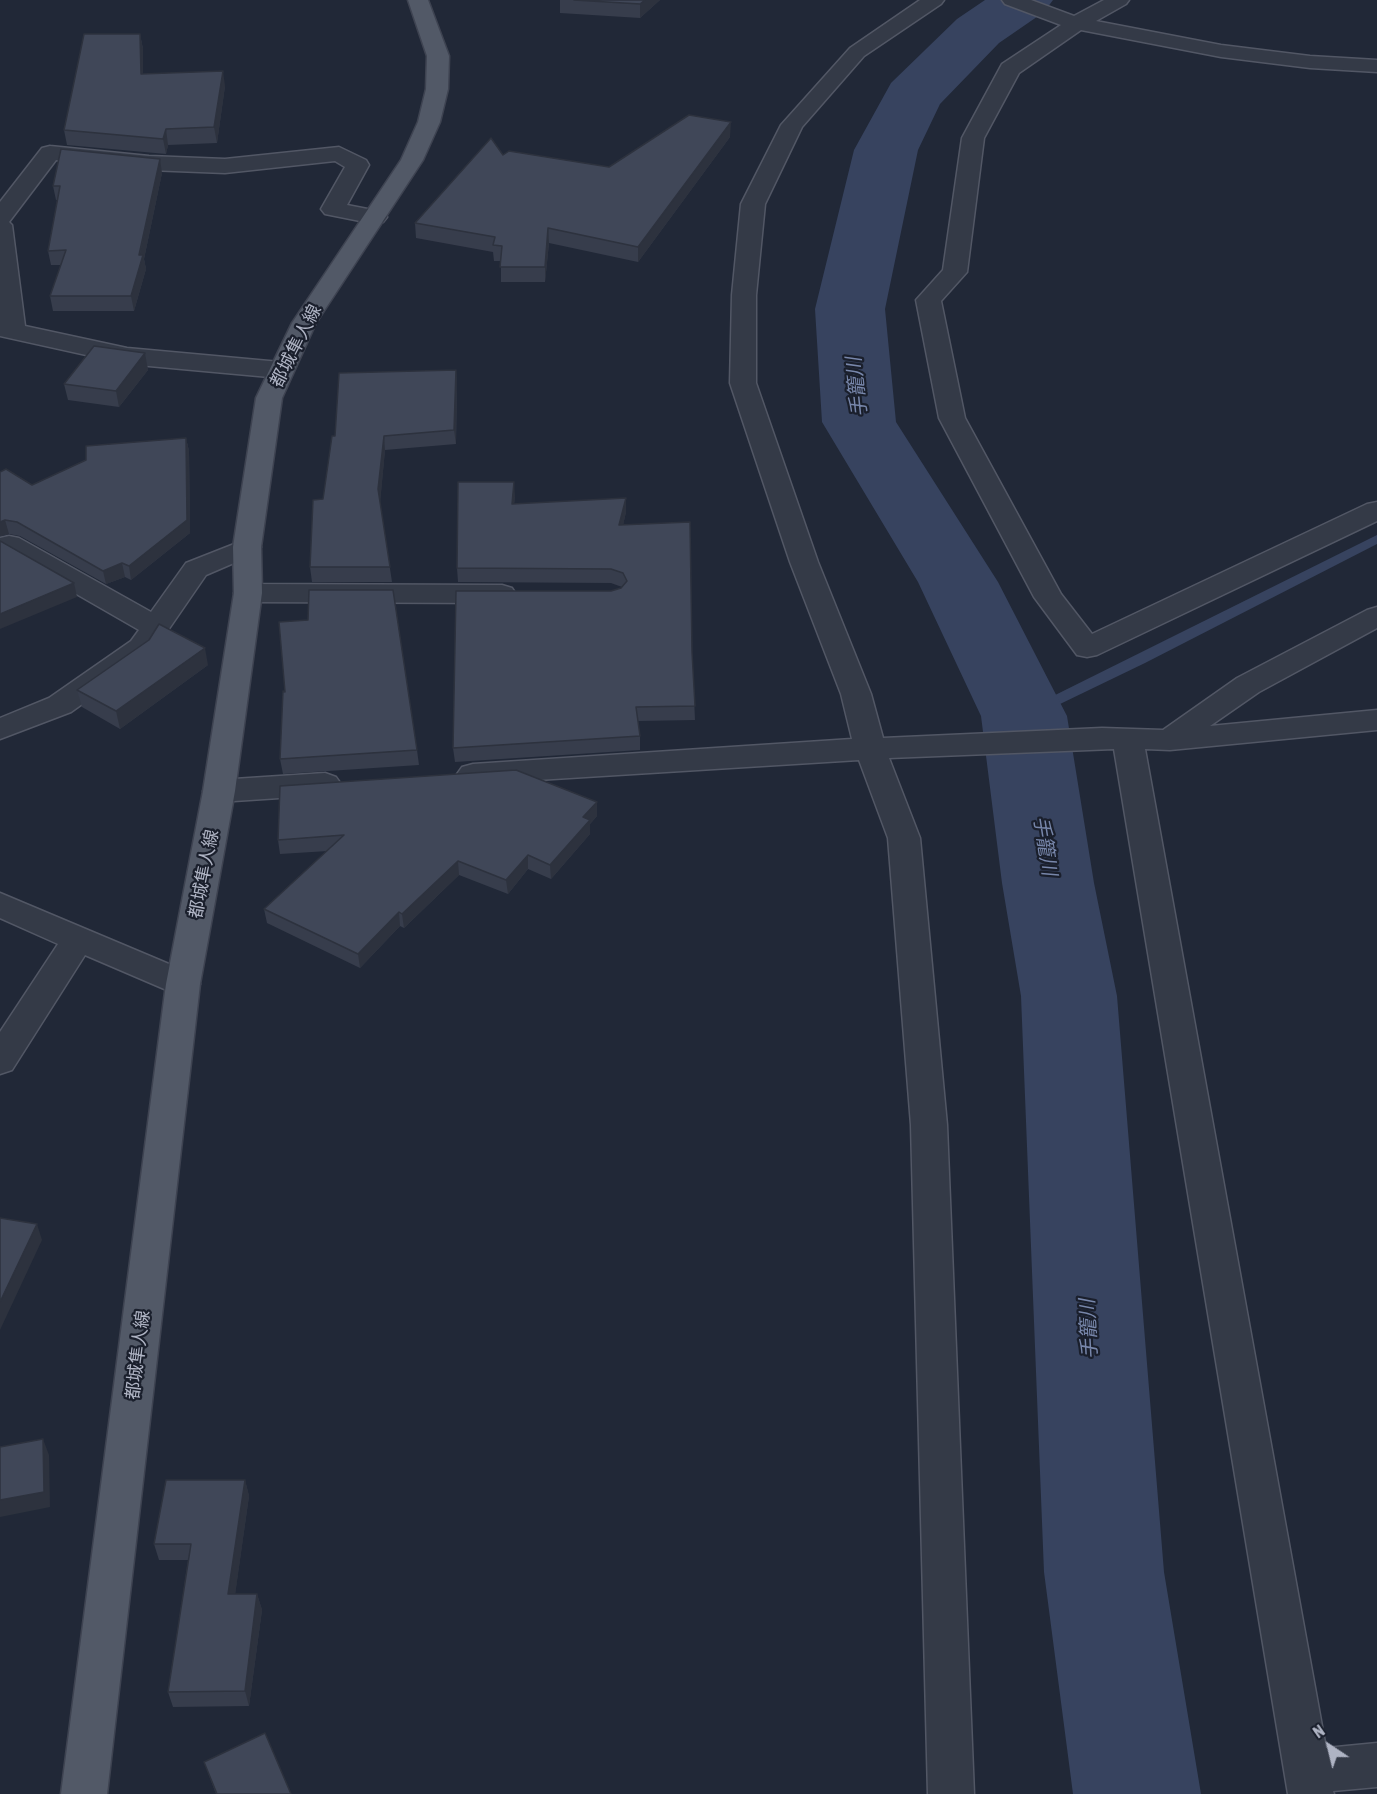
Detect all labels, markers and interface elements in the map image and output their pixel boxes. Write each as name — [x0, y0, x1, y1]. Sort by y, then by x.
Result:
street label: 都城隼人線 — [266, 301, 326, 391]
water label: 手籠川 — [842, 356, 872, 418]
water label: 手籠川 — [1028, 814, 1062, 878]
street label: 都城隼人線 — [185, 828, 223, 920]
water label: 手籠川 — [1075, 1298, 1103, 1360]
street label: 都城隼人線 — [122, 1309, 154, 1401]
north arrow — [1299, 1716, 1359, 1776]
text: N — [1310, 1721, 1328, 1741]

